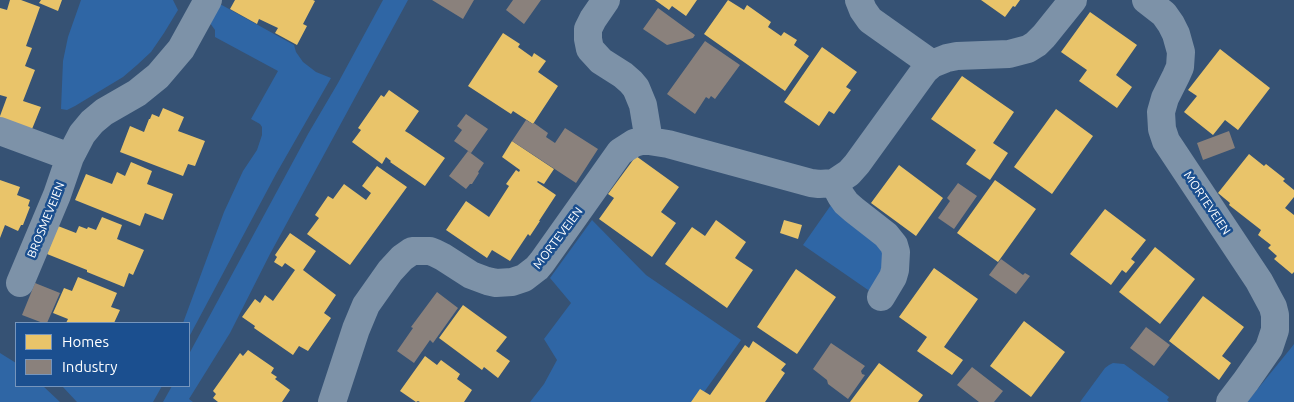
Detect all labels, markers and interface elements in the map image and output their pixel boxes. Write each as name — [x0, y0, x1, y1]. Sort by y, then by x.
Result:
street label: MORTEVEIEN — [1181, 169, 1233, 237]
street label: BROSMEVEIEN — [24, 180, 68, 260]
street label: MORTEVEIEN — [530, 204, 586, 272]
legend — [15, 322, 190, 387]
text: Homes — [62, 333, 109, 350]
text: Industry — [62, 358, 117, 375]

